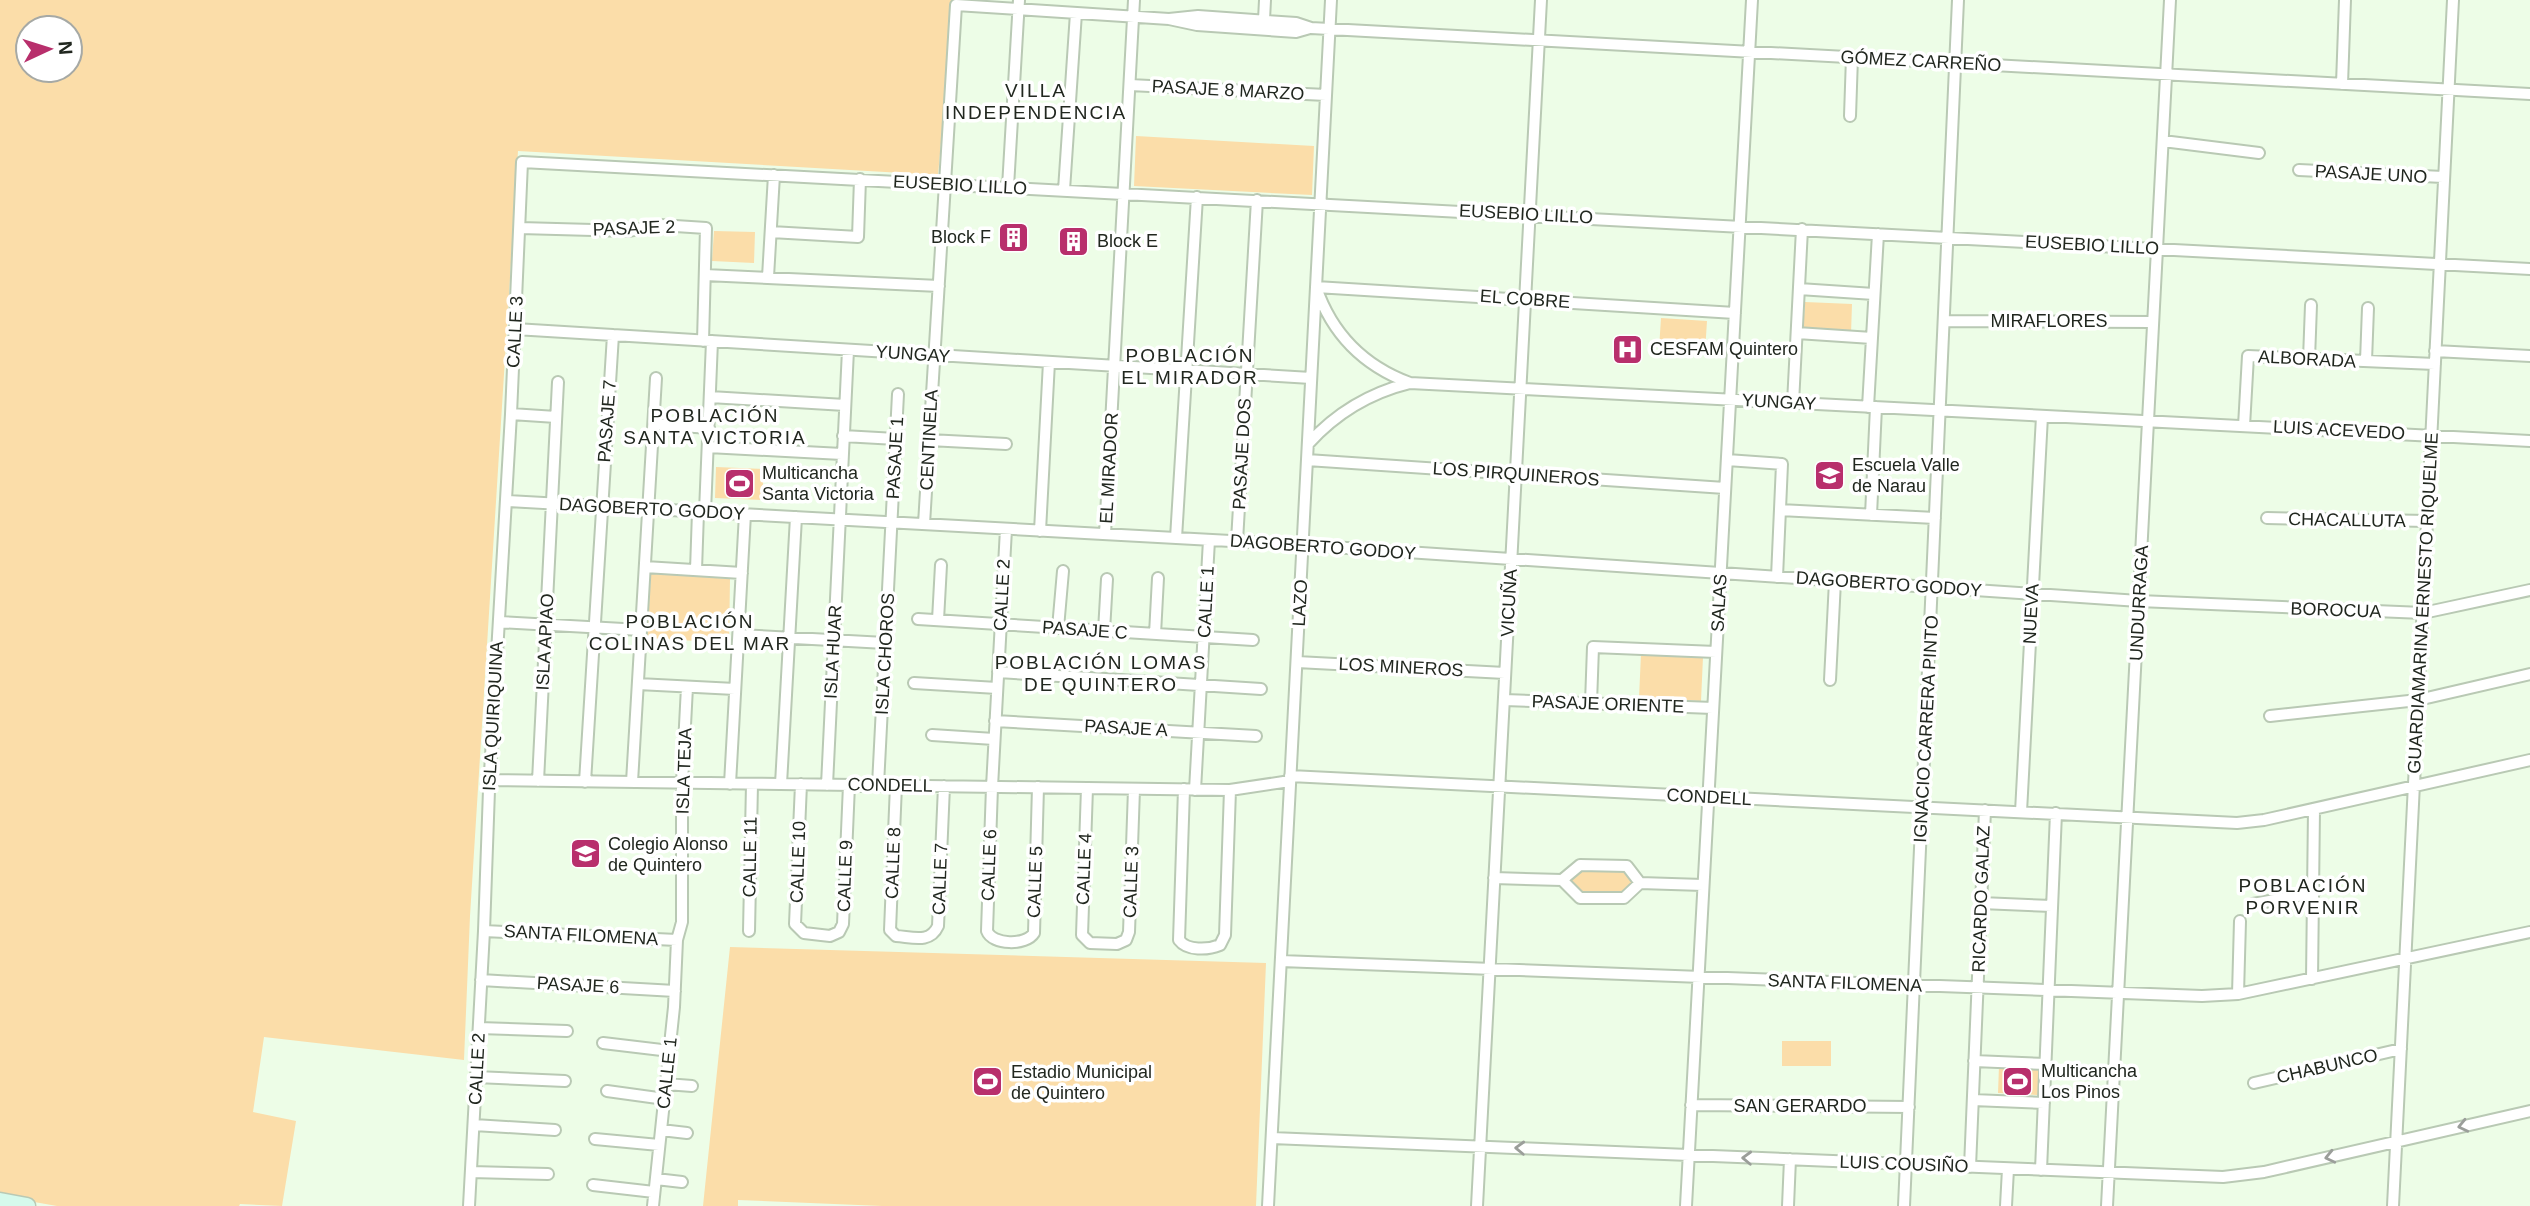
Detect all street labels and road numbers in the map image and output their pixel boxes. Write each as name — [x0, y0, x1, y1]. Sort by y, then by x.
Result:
street label: GÓMEZ CARREÑO — [1840, 46, 2002, 75]
street label: PASAJE 8 MARZO — [1151, 76, 1305, 104]
street label: PASAJE UNO — [2314, 161, 2428, 187]
street label: EUSEBIO LILLO — [893, 172, 1027, 198]
street label: EUSEBIO LILLO — [1459, 201, 1593, 227]
street label: PASAJE 2 — [592, 217, 676, 239]
street label: EUSEBIO LILLO — [2025, 232, 2159, 258]
street label: EL COBRE — [1479, 286, 1571, 312]
street label: CALLE 3 — [503, 296, 527, 368]
street label: MIRAFLORES — [1990, 311, 2108, 331]
street label: YUNGAY — [875, 341, 951, 367]
street label: ALBORADA — [2258, 346, 2356, 372]
street label: PASAJE 7 — [594, 379, 620, 463]
street label: CENTINELA — [916, 389, 942, 491]
street label: YUNGAY — [1741, 390, 1817, 414]
street label: PASAJE DOS — [1229, 398, 1255, 510]
street label: EL MIRADOR — [1096, 412, 1122, 524]
street label: PASAJE 1 — [883, 416, 907, 500]
street label: LUIS ACEVEDO — [2273, 417, 2405, 443]
street label: GUARDIAMARINA ERNESTO RIQUELME — [2404, 432, 2442, 774]
street label: LOS PIRQUINEROS — [1432, 458, 1600, 490]
street label: DAGOBERTO GODOY — [558, 494, 746, 524]
street label: CHACALLUTA — [2288, 509, 2406, 531]
street label: DAGOBERTO GODOY — [1229, 531, 1417, 563]
street label: UNDURRAGA — [2126, 545, 2152, 661]
street label: CALLE 2 — [990, 559, 1014, 631]
street label: CALLE 1 — [1194, 566, 1218, 638]
street label: VICUÑA — [1496, 568, 1521, 637]
street label: DAGOBERTO GODOY — [1795, 568, 1983, 600]
street label: SALAS — [1707, 573, 1731, 633]
street label: LAZO — [1289, 579, 1311, 627]
street label: NUEVA — [2019, 583, 2043, 645]
street label: ISLA APIAO — [532, 593, 558, 691]
street label: ISLA CHOROS — [872, 593, 898, 715]
street label: BOROCUA — [2290, 598, 2382, 622]
street label: ISLA HUAR — [821, 605, 845, 699]
street label: IGNACIO CARRERA PINTO — [1910, 615, 1942, 843]
street label: PASAJE C — [1042, 617, 1128, 643]
street label: ISLA QUIRIQUINA — [479, 641, 507, 791]
street label: LOS MINEROS — [1338, 654, 1464, 680]
street label: PASAJE ORIENTE — [1531, 691, 1685, 717]
street label: PASAJE A — [1084, 716, 1168, 740]
street label: ISLA TEJA — [672, 727, 696, 815]
street label: CONDELL — [847, 774, 933, 796]
street label: CONDELL — [1666, 785, 1752, 809]
street label: CALLE 11 — [739, 816, 761, 898]
street label: CALLE 10 — [787, 821, 809, 903]
street label: RICARDO GALAZ — [1968, 825, 1994, 973]
street label: CALLE 8 — [882, 827, 904, 899]
street label: CALLE 6 — [978, 829, 1000, 901]
street label: CALLE 4 — [1073, 833, 1095, 905]
street label: CALLE 9 — [834, 840, 856, 912]
street label: CALLE 7 — [929, 843, 951, 915]
street label: CALLE 5 — [1024, 846, 1046, 918]
street label: CALLE 3 — [1120, 846, 1142, 918]
street label: SANTA FILOMENA — [503, 921, 659, 949]
street label: SANTA FILOMENA — [1767, 970, 1923, 996]
street label: PASAJE 6 — [536, 973, 620, 997]
street label: CALLE 2 — [465, 1033, 489, 1105]
street label: CALLE 1 — [653, 1036, 681, 1110]
street label: CHABUNCO — [2275, 1045, 2379, 1087]
street label: SAN GERARDO — [1733, 1096, 1867, 1116]
street label: LUIS COUSIÑO — [1839, 1151, 1969, 1176]

